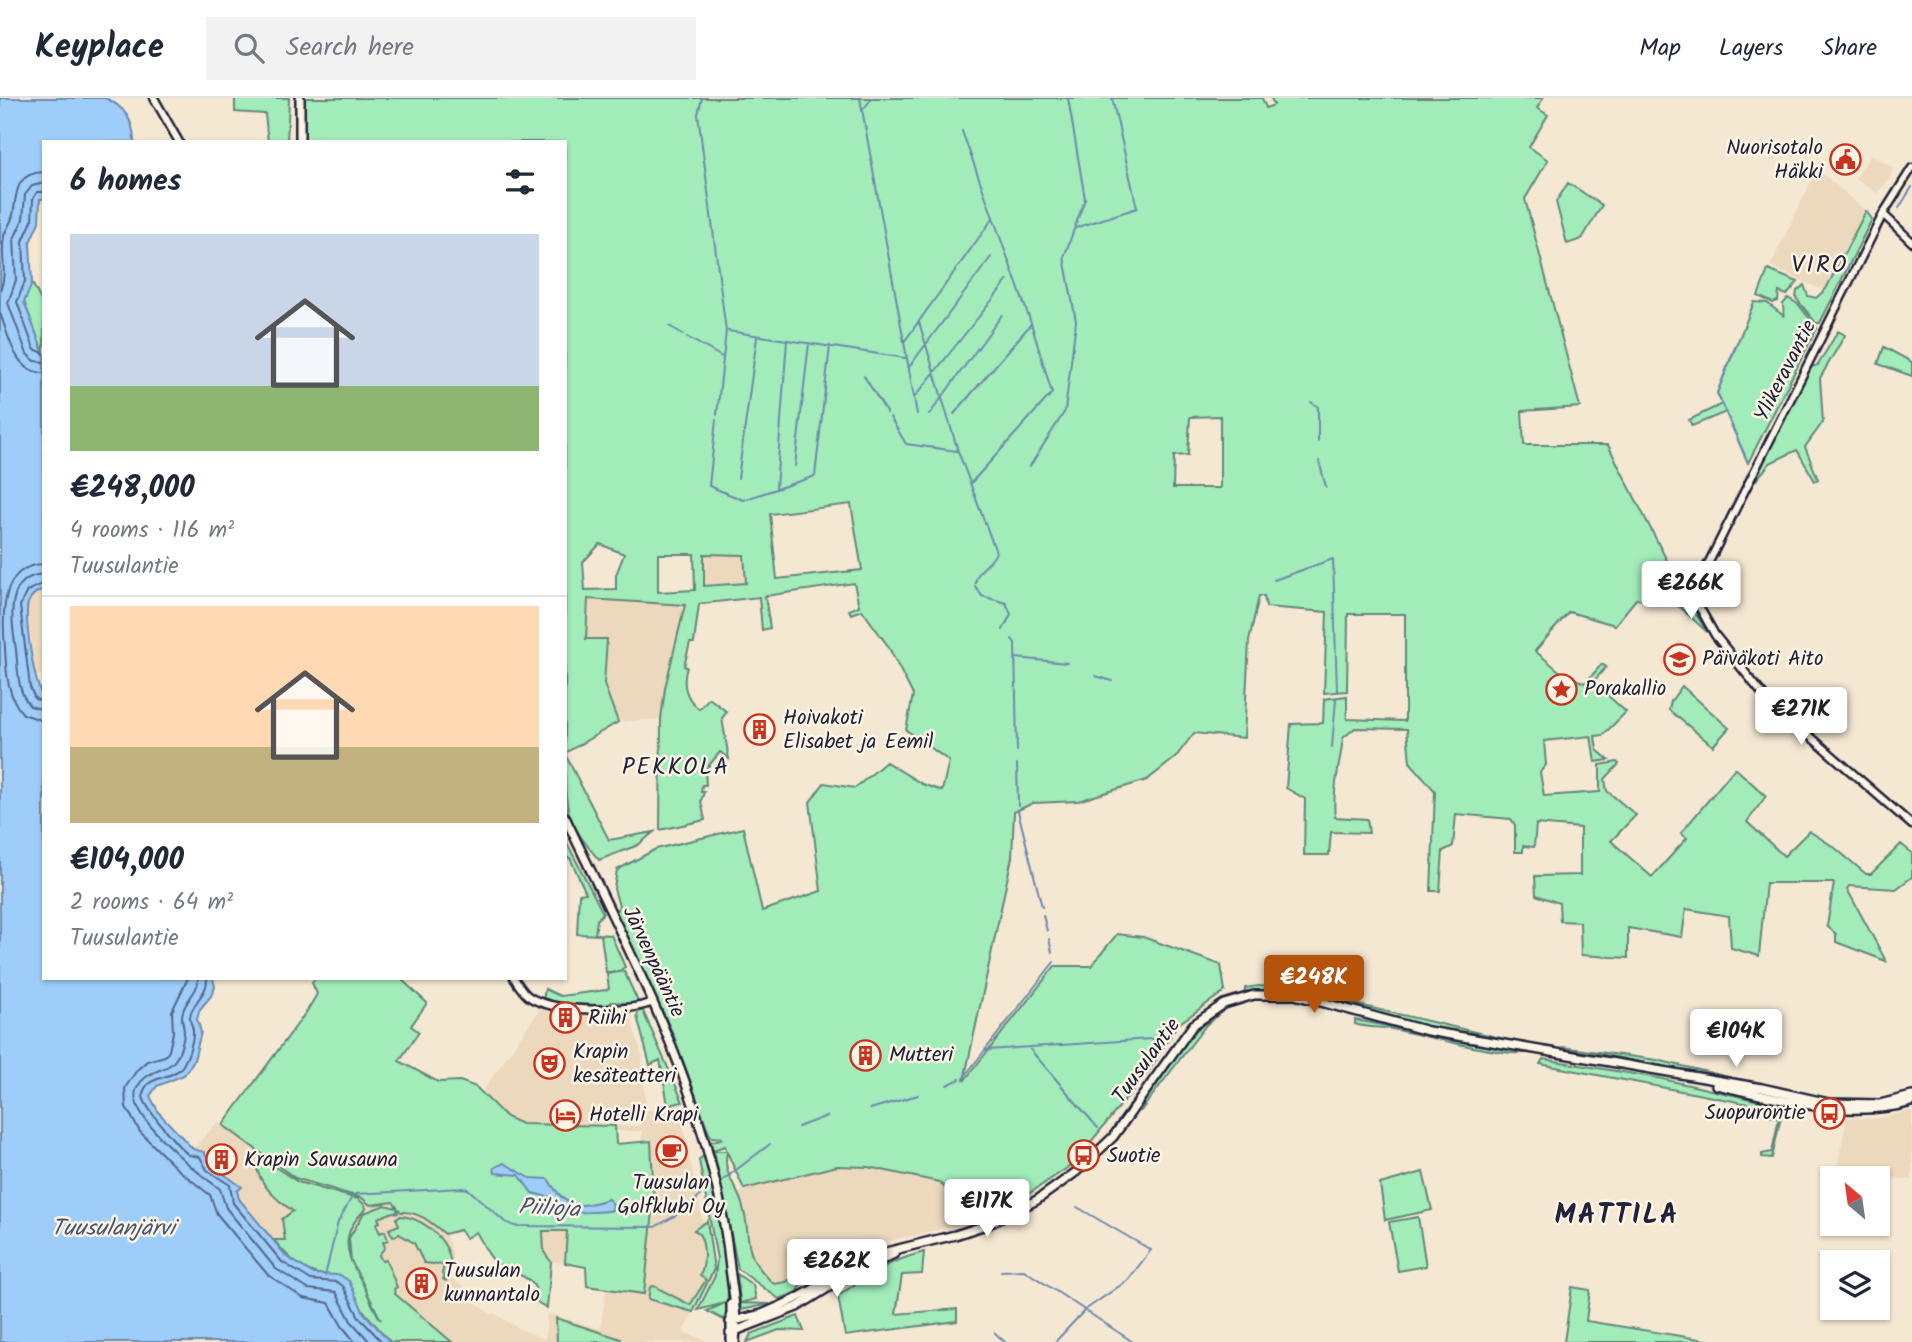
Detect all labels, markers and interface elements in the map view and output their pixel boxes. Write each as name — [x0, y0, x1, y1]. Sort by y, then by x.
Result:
search box — [206, 17, 696, 80]
text: Keyplace — [35, 22, 164, 75]
text: Search here — [286, 27, 414, 69]
icon: search — [230, 29, 268, 67]
text: Map — [1639, 29, 1681, 68]
text: Layers — [1719, 29, 1783, 68]
text: Share — [1821, 29, 1877, 68]
place label: Nuorisotalo Häkki — [1726, 132, 1824, 189]
public building icon: Nuorisotalo Häkki — [1829, 143, 1863, 177]
text: 6 homes — [70, 158, 182, 206]
icon: filters — [501, 163, 539, 201]
district label: VIRO — [1792, 246, 1848, 285]
icon: home — [242, 280, 368, 406]
street label: Ylikeravantie — [1746, 314, 1826, 428]
text: €248,000 — [70, 465, 195, 513]
text: 4 rooms · 116 m² — [70, 513, 234, 549]
text: Tuusulantie — [70, 549, 179, 585]
pin: €266K — [1642, 561, 1740, 621]
text: €266K — [1658, 566, 1724, 602]
school or university icon: Päiväkoti Aito — [1662, 642, 1696, 676]
place label: Päiväkoti Aito — [1702, 643, 1823, 676]
icon: home — [242, 652, 368, 778]
place icon: Porakallio — [1544, 672, 1578, 706]
place label: Porakallio — [1584, 673, 1666, 706]
pin: €271K — [1752, 688, 1850, 747]
text: €271K — [1771, 692, 1831, 728]
place label: Hoivakoti Elisabet ja Eemil — [783, 702, 933, 759]
building icon: Hoivakoti Elisabet ja Eemil — [743, 713, 777, 747]
district label: PEKKOLA — [622, 750, 730, 786]
text: €104,000 — [70, 837, 184, 885]
text: 2 rooms · 64 m² — [70, 885, 233, 921]
street label: Järvenpääntie — [613, 901, 694, 1024]
text: Tuusulantie — [70, 921, 179, 957]
pin: €248K — [1265, 956, 1363, 1015]
text: €248K — [1280, 960, 1348, 996]
building icon: Riihi — [548, 1001, 582, 1035]
place label: Riihi — [588, 1002, 628, 1035]
pin: €104K — [1687, 1010, 1785, 1069]
street label: Tuusulantie — [1104, 1011, 1190, 1111]
text: €104K — [1706, 1014, 1766, 1050]
place label: Krapin kesäteatteri — [573, 1036, 677, 1093]
building icon: Mutteri — [849, 1038, 883, 1072]
place label: Mutteri — [889, 1039, 954, 1072]
theatre icon: Krapin kesäteatteri — [533, 1047, 567, 1081]
bus stop icon: Suopurontie — [1812, 1096, 1846, 1130]
place label: Suopurontie — [1705, 1097, 1807, 1130]
hotel icon: Hotelli Krapi — [549, 1098, 583, 1132]
place label: Hotelli Krapi — [589, 1099, 699, 1132]
cafe icon: Tuusulan Golfklubi Oy — [654, 1134, 688, 1168]
bus stop icon: Suotie — [1067, 1139, 1101, 1173]
place label: Suotie — [1107, 1140, 1161, 1173]
building icon: Krapin Savusauna — [204, 1143, 238, 1177]
place label: Krapin Savusauna — [244, 1144, 398, 1177]
north arrow — [1820, 1166, 1890, 1236]
map controls — [1820, 1166, 1890, 1320]
place label: Tuusulan Golfklubi Oy — [617, 1167, 725, 1224]
pin: €117K — [938, 1180, 1036, 1239]
text: €117K — [960, 1184, 1014, 1220]
water label: Piilioja — [517, 1189, 583, 1229]
district label: MATTILA — [1555, 1193, 1679, 1238]
water label: Tuusulanjärvi — [51, 1211, 179, 1247]
pin: €262K — [788, 1240, 886, 1299]
text: €262K — [803, 1244, 871, 1280]
button: layers — [1820, 1250, 1890, 1320]
place label: Tuusulan kunnantalo — [444, 1255, 540, 1312]
building icon: Tuusulan kunnantalo — [404, 1266, 438, 1300]

